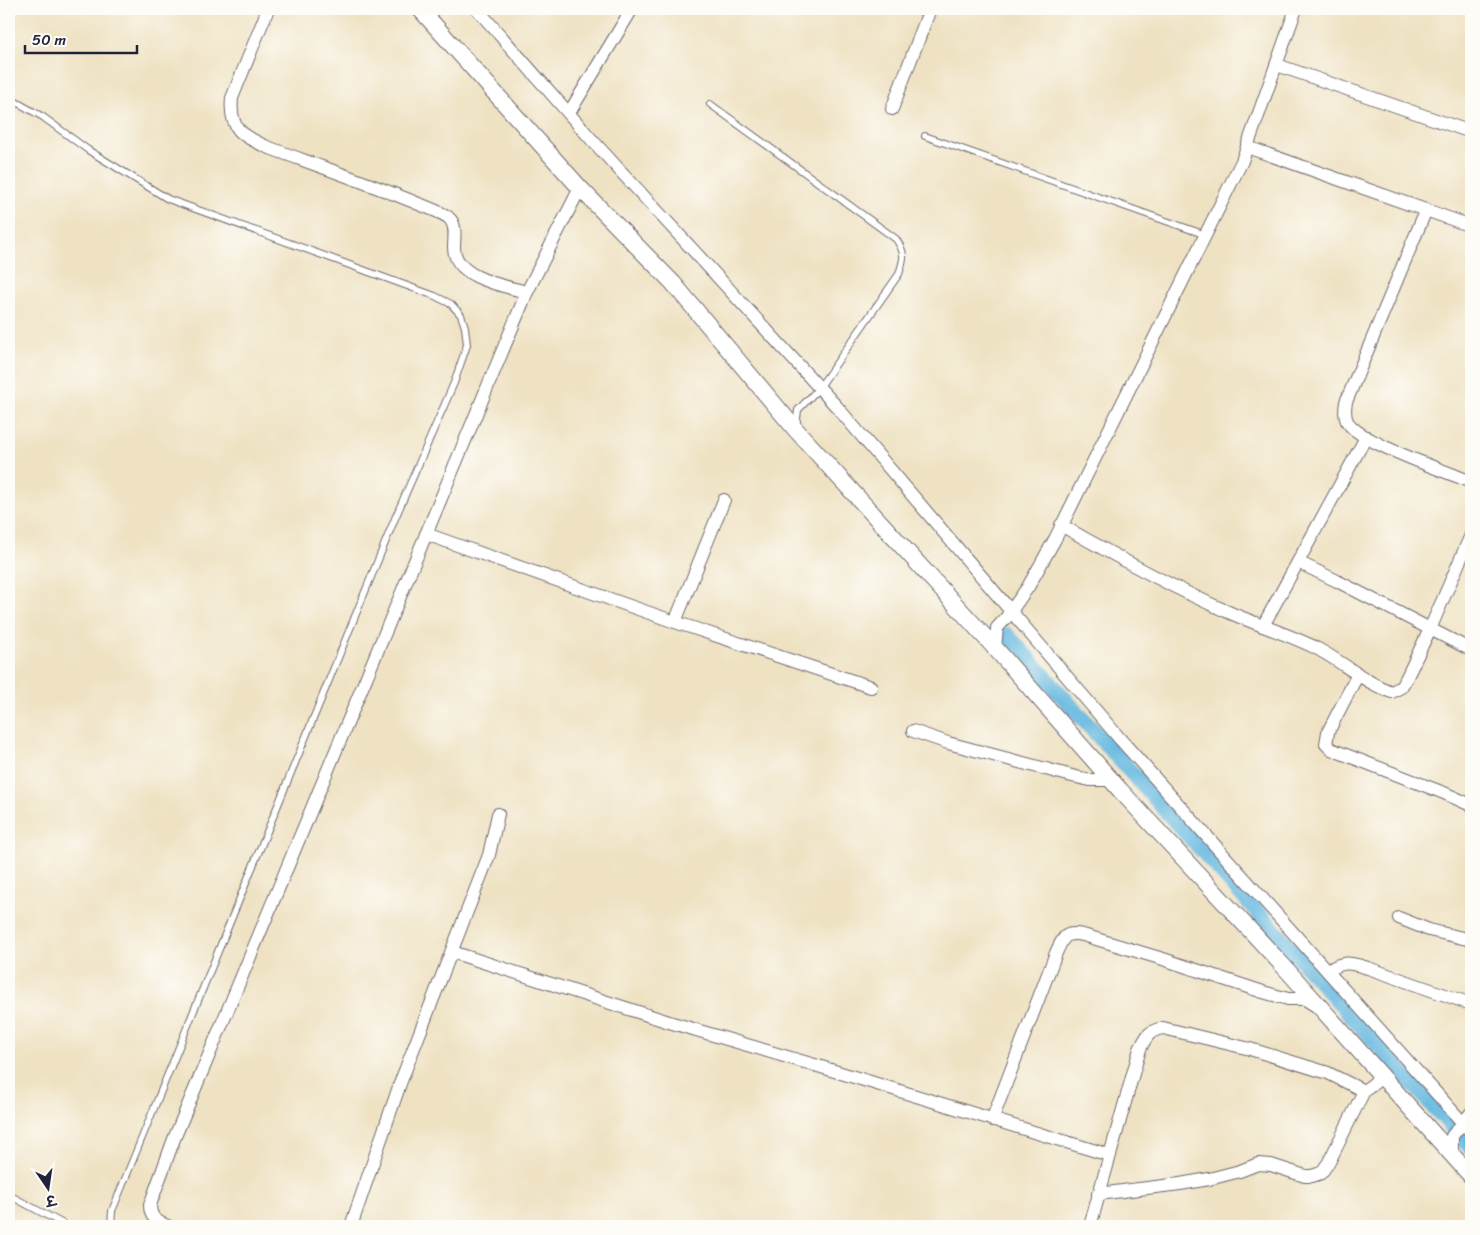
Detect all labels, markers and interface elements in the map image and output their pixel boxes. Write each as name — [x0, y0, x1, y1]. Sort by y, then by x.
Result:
scale bar — [25, 22, 138, 54]
text: 50 m — [32, 27, 67, 53]
north arrow — [22, 1162, 72, 1212]
text: उ — [42, 1187, 60, 1214]

